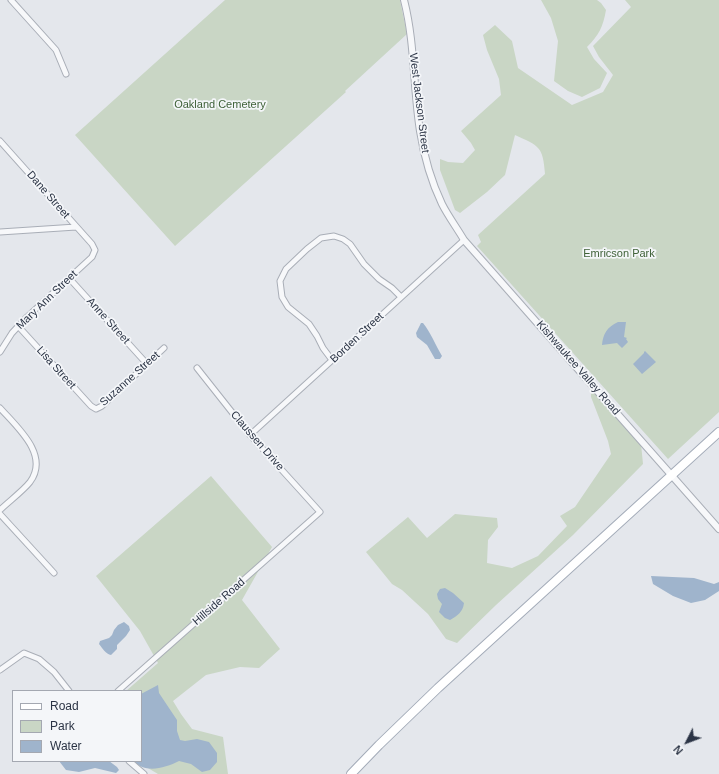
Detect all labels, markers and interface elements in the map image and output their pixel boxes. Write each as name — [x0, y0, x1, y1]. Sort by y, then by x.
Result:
street label: West Jackson Street — [406, 52, 432, 154]
park label: Oakland Cemetery — [174, 98, 266, 112]
street label: Dane Street — [24, 169, 72, 221]
park label: Emricson Park — [583, 247, 655, 261]
street label: Mary Ann Street — [14, 268, 80, 332]
street label: Anne Street — [84, 295, 132, 347]
street label: Borden Street — [328, 310, 386, 366]
street label: Kishwaukee Valley Road — [533, 318, 623, 418]
street label: Lisa Street — [34, 344, 78, 392]
street label: Suzanne Street — [97, 349, 163, 409]
street label: Claussen Drive — [228, 409, 286, 473]
street label: Hillside Road — [190, 576, 248, 628]
legend — [12, 690, 142, 762]
text: Road — [50, 699, 79, 713]
text: Park — [50, 719, 75, 733]
north arrow — [667, 722, 707, 762]
text: Water — [50, 739, 82, 753]
text: N — [671, 743, 685, 757]

